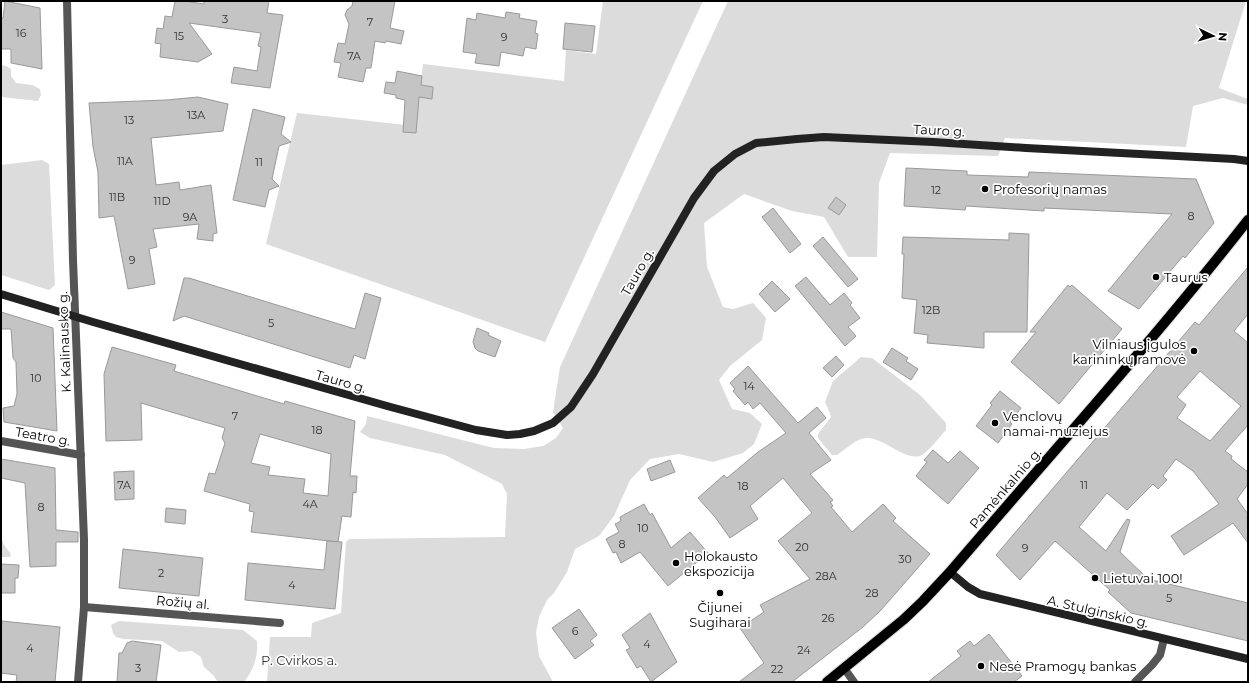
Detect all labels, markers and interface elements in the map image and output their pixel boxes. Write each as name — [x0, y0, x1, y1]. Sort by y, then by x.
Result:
house number: 3 — [222, 12, 228, 26]
house number: 7 — [367, 15, 373, 29]
north arrow — [1193, 16, 1233, 56]
house number: 16 — [16, 26, 27, 40]
house number: 15 — [174, 29, 184, 43]
house number: 9 — [501, 30, 508, 44]
text: N — [1216, 32, 1230, 42]
house number: 7A — [347, 49, 361, 63]
house number: 13A — [187, 108, 205, 122]
house number: 13 — [124, 113, 134, 127]
street label: Tauro g. — [913, 121, 966, 139]
house number: 11A — [117, 154, 133, 168]
house number: 11 — [255, 155, 263, 169]
place label: Profesorių namas — [993, 181, 1107, 197]
house number: 12 — [931, 183, 941, 197]
marker: Profesorių namas — [980, 184, 990, 194]
house number: 11B — [109, 190, 125, 204]
house number: 11D — [153, 194, 171, 208]
house number: 8 — [1187, 209, 1195, 223]
house number: 9A — [183, 210, 197, 224]
street label: Tauro g. — [617, 245, 657, 298]
house number: 9 — [129, 253, 136, 267]
place label: Taurus — [1164, 269, 1208, 285]
marker: Taurus — [1151, 272, 1161, 282]
street label: K. Kalinausko g. — [54, 291, 74, 393]
house number: 12B — [922, 303, 940, 317]
house number: 5 — [268, 316, 274, 330]
place label: Vilniaus įgulos karininkų ramovė — [1072, 336, 1186, 367]
marker: Vilniaus įgulos karininkų ramovė — [1189, 346, 1199, 356]
street label: Tauro g. — [314, 366, 368, 396]
house number: 10 — [30, 371, 42, 385]
house number: 14 — [743, 379, 755, 393]
place label: Venclovų namai-muziejus — [1003, 408, 1108, 439]
house number: 7 — [232, 409, 238, 423]
marker: Venclovų namai-muziejus — [990, 418, 1000, 428]
street label: Teatro g. — [14, 423, 72, 449]
house number: 18 — [312, 423, 323, 437]
street label: Pamėnkalnio g. — [966, 444, 1045, 532]
house number: 7A — [117, 478, 131, 492]
house number: 11 — [1080, 478, 1088, 492]
house number: 18 — [738, 479, 749, 493]
house number: 4A — [302, 497, 318, 511]
house number: 8 — [37, 500, 45, 514]
house number: 10 — [637, 521, 649, 535]
house number: 8 — [618, 537, 626, 551]
house number: 20 — [795, 540, 809, 554]
house number: 9 — [1022, 541, 1029, 555]
place label: Holokausto ekspozicija — [684, 548, 758, 579]
house number: 30 — [898, 552, 912, 566]
marker: Holokausto ekspozicija — [671, 558, 681, 568]
house number: 2 — [158, 566, 164, 580]
house number: 28A — [815, 569, 837, 583]
place label: Lietuvai 100! — [1103, 570, 1183, 586]
marker: Lietuvai 100! — [1090, 573, 1100, 583]
house number: 4 — [288, 578, 296, 592]
house number: 28 — [865, 586, 879, 600]
marker: Čijunei Sugiharai — [715, 588, 725, 598]
house number: 5 — [1166, 591, 1172, 605]
street label: Rožių al. — [156, 592, 211, 612]
street label: A. Stulginskio g. — [1046, 592, 1150, 630]
place label: Čijunei Sugiharai — [689, 599, 751, 630]
house number: 26 — [822, 611, 835, 625]
house number: 6 — [572, 624, 579, 638]
house number: 4 — [643, 637, 651, 651]
house number: 4 — [26, 641, 34, 655]
house number: 24 — [797, 643, 811, 657]
park label: P. Cvirkos a. — [261, 652, 337, 668]
place label: Nesė Pramogų bankas — [989, 658, 1136, 674]
house number: 3 — [135, 661, 141, 675]
marker: Nesė Pramogų bankas — [976, 661, 986, 671]
house number: 22 — [771, 662, 783, 676]

